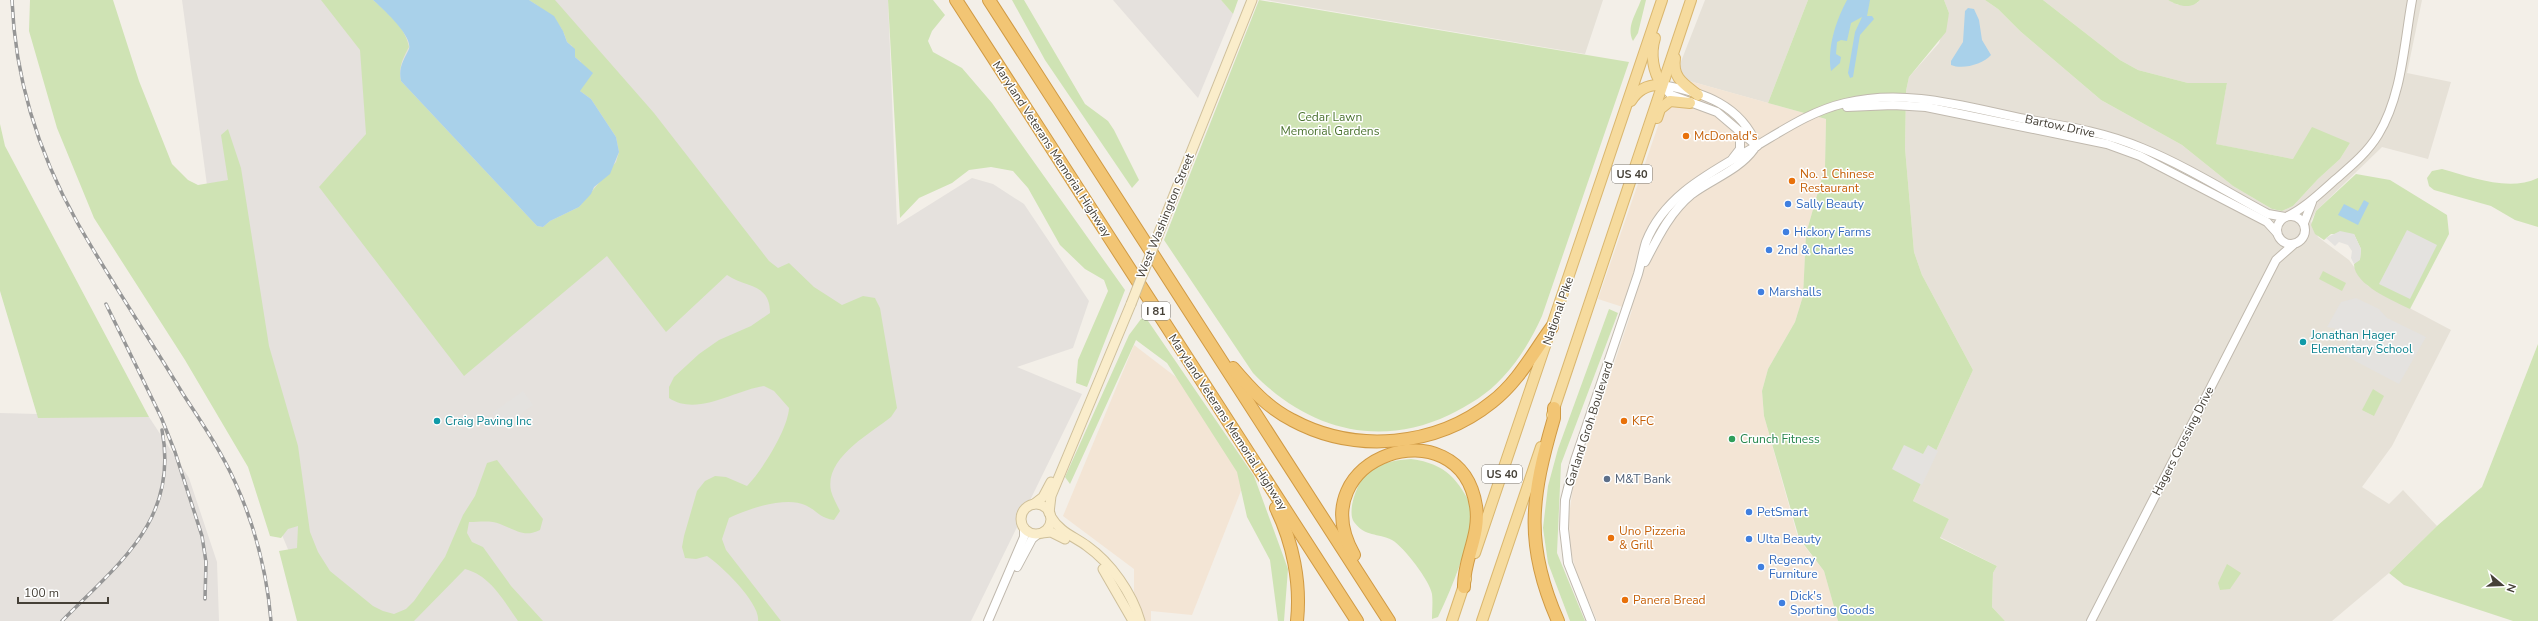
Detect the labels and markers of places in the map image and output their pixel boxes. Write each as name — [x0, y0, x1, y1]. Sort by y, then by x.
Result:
place label: McDonald's — [1694, 128, 1758, 144]
marker: McDonald's — [1681, 131, 1691, 141]
place label: No. 1 Chinese Restaurant — [1800, 166, 1874, 196]
marker: No. 1 Chinese Restaurant — [1787, 176, 1797, 186]
place label: Sally Beauty — [1796, 196, 1865, 212]
marker: Sally Beauty — [1783, 199, 1793, 209]
place label: Hickory Farms — [1794, 224, 1871, 240]
marker: Hickory Farms — [1781, 227, 1791, 237]
place label: 2nd & Charles — [1777, 242, 1854, 258]
marker: 2nd & Charles — [1764, 245, 1774, 255]
place label: Marshalls — [1769, 284, 1822, 300]
marker: Marshalls — [1756, 287, 1766, 297]
place label: Jonathan Hager Elementary School — [2310, 327, 2413, 357]
marker: Jonathan Hager Elementary School — [2298, 337, 2308, 347]
place label: Craig Paving Inc — [445, 413, 532, 429]
place label: KFC — [1632, 413, 1654, 429]
marker: Craig Paving Inc — [432, 416, 442, 426]
marker: KFC — [1619, 416, 1629, 426]
place label: Crunch Fitness — [1740, 431, 1820, 447]
marker: Crunch Fitness — [1727, 434, 1737, 444]
place label: M&T Bank — [1615, 471, 1672, 487]
marker: M&T Bank — [1602, 474, 1612, 484]
place label: PetSmart — [1757, 504, 1809, 520]
marker: PetSmart — [1744, 507, 1754, 517]
place label: Uno Pizzeria & Grill — [1619, 523, 1686, 553]
place label: Ulta Beauty — [1757, 531, 1822, 547]
marker: Uno Pizzeria & Grill — [1606, 533, 1616, 543]
marker: Ulta Beauty — [1744, 534, 1754, 544]
place label: Regency Furniture — [1769, 552, 1818, 582]
marker: Regency Furniture — [1756, 562, 1766, 572]
place label: Dick's Sporting Goods — [1790, 588, 1875, 618]
place label: Panera Bread — [1633, 592, 1706, 608]
marker: Panera Bread — [1620, 595, 1630, 605]
marker: Dick's Sporting Goods — [1777, 598, 1787, 608]

